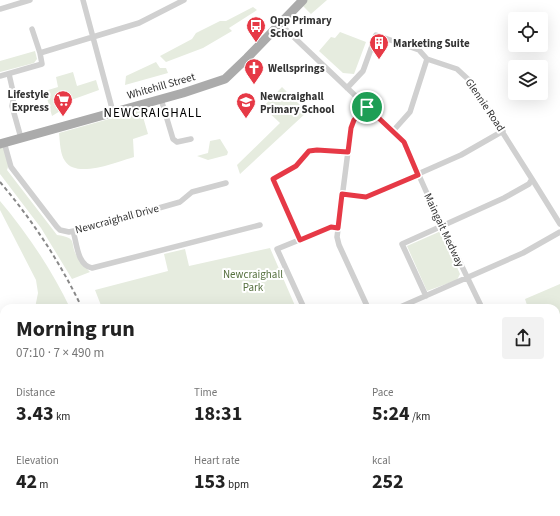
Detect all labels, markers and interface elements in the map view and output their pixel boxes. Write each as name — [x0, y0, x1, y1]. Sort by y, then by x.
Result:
map controls — [508, 12, 548, 100]
button: locate — [508, 12, 548, 52]
place label: Opp Primary School — [270, 13, 332, 41]
bus stop icon: Opp Primary School — [245, 15, 267, 43]
building icon: Marketing Suite — [368, 32, 390, 60]
place label: Marketing Suite — [393, 36, 470, 51]
church icon: Wellsprings — [243, 57, 265, 85]
button: layers — [508, 60, 548, 100]
place label: Wellsprings — [268, 61, 325, 76]
street label: Whitehill Street — [125, 69, 197, 103]
street label: Glennie Road — [462, 75, 508, 135]
place label: Lifestyle Express — [7, 87, 49, 115]
supermarket icon: Lifestyle Express — [52, 89, 74, 117]
place label: Newcraighall Primary School — [260, 89, 335, 117]
pin — [350, 90, 384, 124]
school or university icon: Newcraighall Primary School — [235, 91, 257, 119]
icon: arrive — [356, 96, 378, 118]
district label: NEWCRAIGHALL — [104, 104, 202, 122]
street label: Maingait Medway — [420, 191, 468, 269]
street label: Newcraighall Drive — [74, 200, 161, 237]
park label: Newcraighall Park — [223, 267, 283, 295]
text: Morning run — [16, 313, 135, 345]
button: share — [502, 317, 544, 359]
text: 07:10 · 7 × 490 m — [16, 344, 104, 362]
text: Distance — [16, 385, 55, 400]
text: Time — [194, 385, 217, 400]
text: Pace — [372, 385, 394, 400]
text: 3.43 — [16, 400, 54, 428]
text: 18:31 — [194, 400, 242, 428]
text: 5:24 — [372, 400, 410, 428]
text: km — [54, 409, 70, 424]
text: /km — [410, 409, 430, 424]
text: Elevation — [16, 453, 59, 468]
text: Heart rate — [194, 453, 240, 468]
text: kcal — [372, 453, 391, 468]
text: 42 — [16, 468, 37, 496]
text: 153 — [194, 468, 226, 496]
text: 252 — [372, 468, 404, 496]
text: m — [37, 477, 48, 492]
text: bpm — [226, 477, 249, 492]

